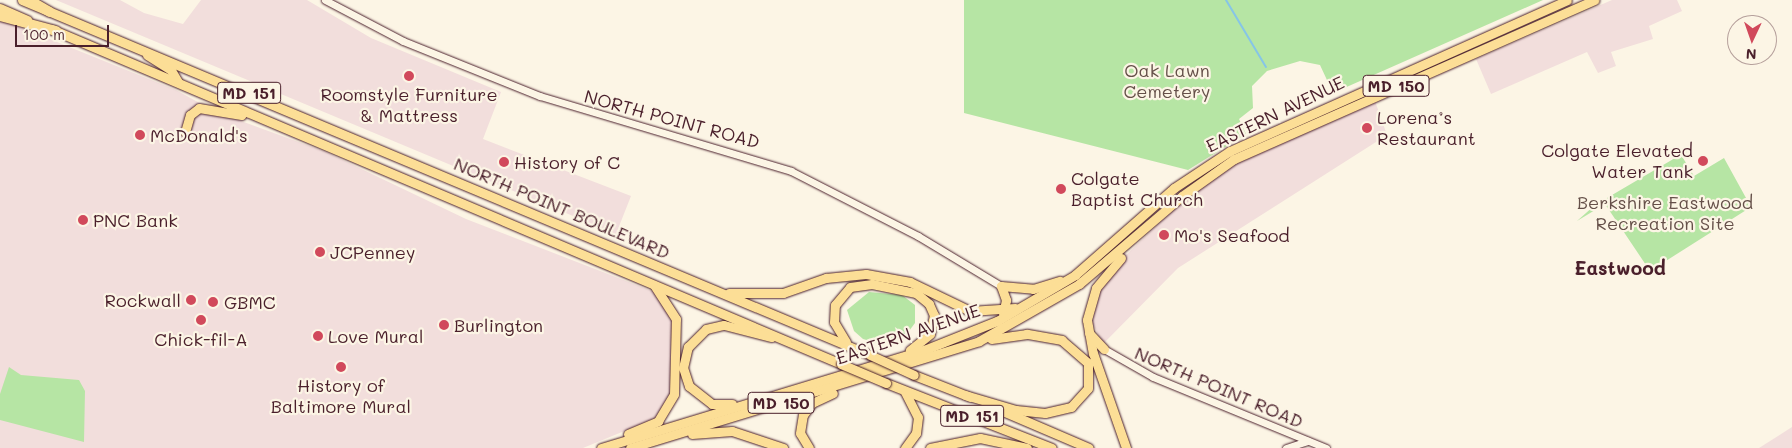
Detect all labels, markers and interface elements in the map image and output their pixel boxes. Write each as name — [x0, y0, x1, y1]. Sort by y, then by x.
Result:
scale bar — [18, 15, 111, 47]
north arrow — [1727, 15, 1777, 65]
text: 100 m — [23, 24, 65, 44]
text: N — [1745, 45, 1757, 64]
park label: Oak Lawn Cemetery — [1124, 60, 1210, 102]
marker: Roomstyle Furniture & Mattress — [403, 70, 415, 82]
street label: EASTERN AVENUE — [1202, 71, 1348, 157]
road number: MD 150 — [1362, 72, 1430, 100]
road number: MD 151 — [216, 80, 282, 106]
place label: Roomstyle Furniture & Mattress — [320, 84, 498, 126]
street label: NORTH POINT ROAD — [582, 85, 762, 153]
place label: Lorena’s Restaurant — [1377, 107, 1476, 150]
marker: Lorena’s Restaurant — [1361, 122, 1373, 134]
place label: McDonald's — [150, 124, 248, 146]
marker: McDonald's — [134, 129, 146, 141]
place label: Colgate Elevated Water Tank — [1541, 140, 1693, 182]
place label: History of C — [514, 151, 620, 173]
street label: NORTH POINT BOULEVARD — [451, 153, 673, 263]
marker: Colgate Elevated Water Tank — [1697, 155, 1709, 167]
marker: History of C — [498, 156, 510, 168]
place label: Colgate Baptist Church — [1071, 168, 1203, 210]
marker: Colgate Baptist Church — [1055, 183, 1067, 195]
park label: Berkshire Eastwood Recreation Site — [1577, 192, 1753, 234]
place label: PNC Bank — [93, 209, 178, 231]
marker: PNC Bank — [77, 214, 89, 226]
place label: Mo's Seafood — [1174, 224, 1290, 246]
marker: Mo's Seafood — [1158, 229, 1170, 241]
place label: JCPenney — [330, 241, 415, 263]
marker: JCPenney — [314, 246, 326, 258]
district label: Eastwood — [1574, 257, 1666, 279]
place label: Rockwall — [104, 289, 181, 311]
place label: GBMC — [224, 291, 276, 313]
marker: Rockwall — [185, 294, 197, 306]
marker: GBMC — [206, 295, 220, 309]
street label: EASTERN AVENUE — [833, 299, 983, 369]
marker: Chick-fil-A — [195, 314, 207, 326]
place label: Burlington — [454, 314, 543, 336]
marker: Burlington — [438, 319, 450, 331]
place label: Love Mural — [328, 325, 424, 347]
place label: Chick-fil-A — [154, 328, 248, 350]
marker: Love Mural — [312, 330, 324, 342]
street label: NORTH POINT ROAD — [1132, 342, 1306, 432]
marker: History of Baltimore Mural — [335, 361, 347, 373]
place label: History of Baltimore Mural — [271, 375, 411, 418]
road number: MD 150 — [747, 389, 815, 416]
road number: MD 151 — [940, 402, 1004, 430]

